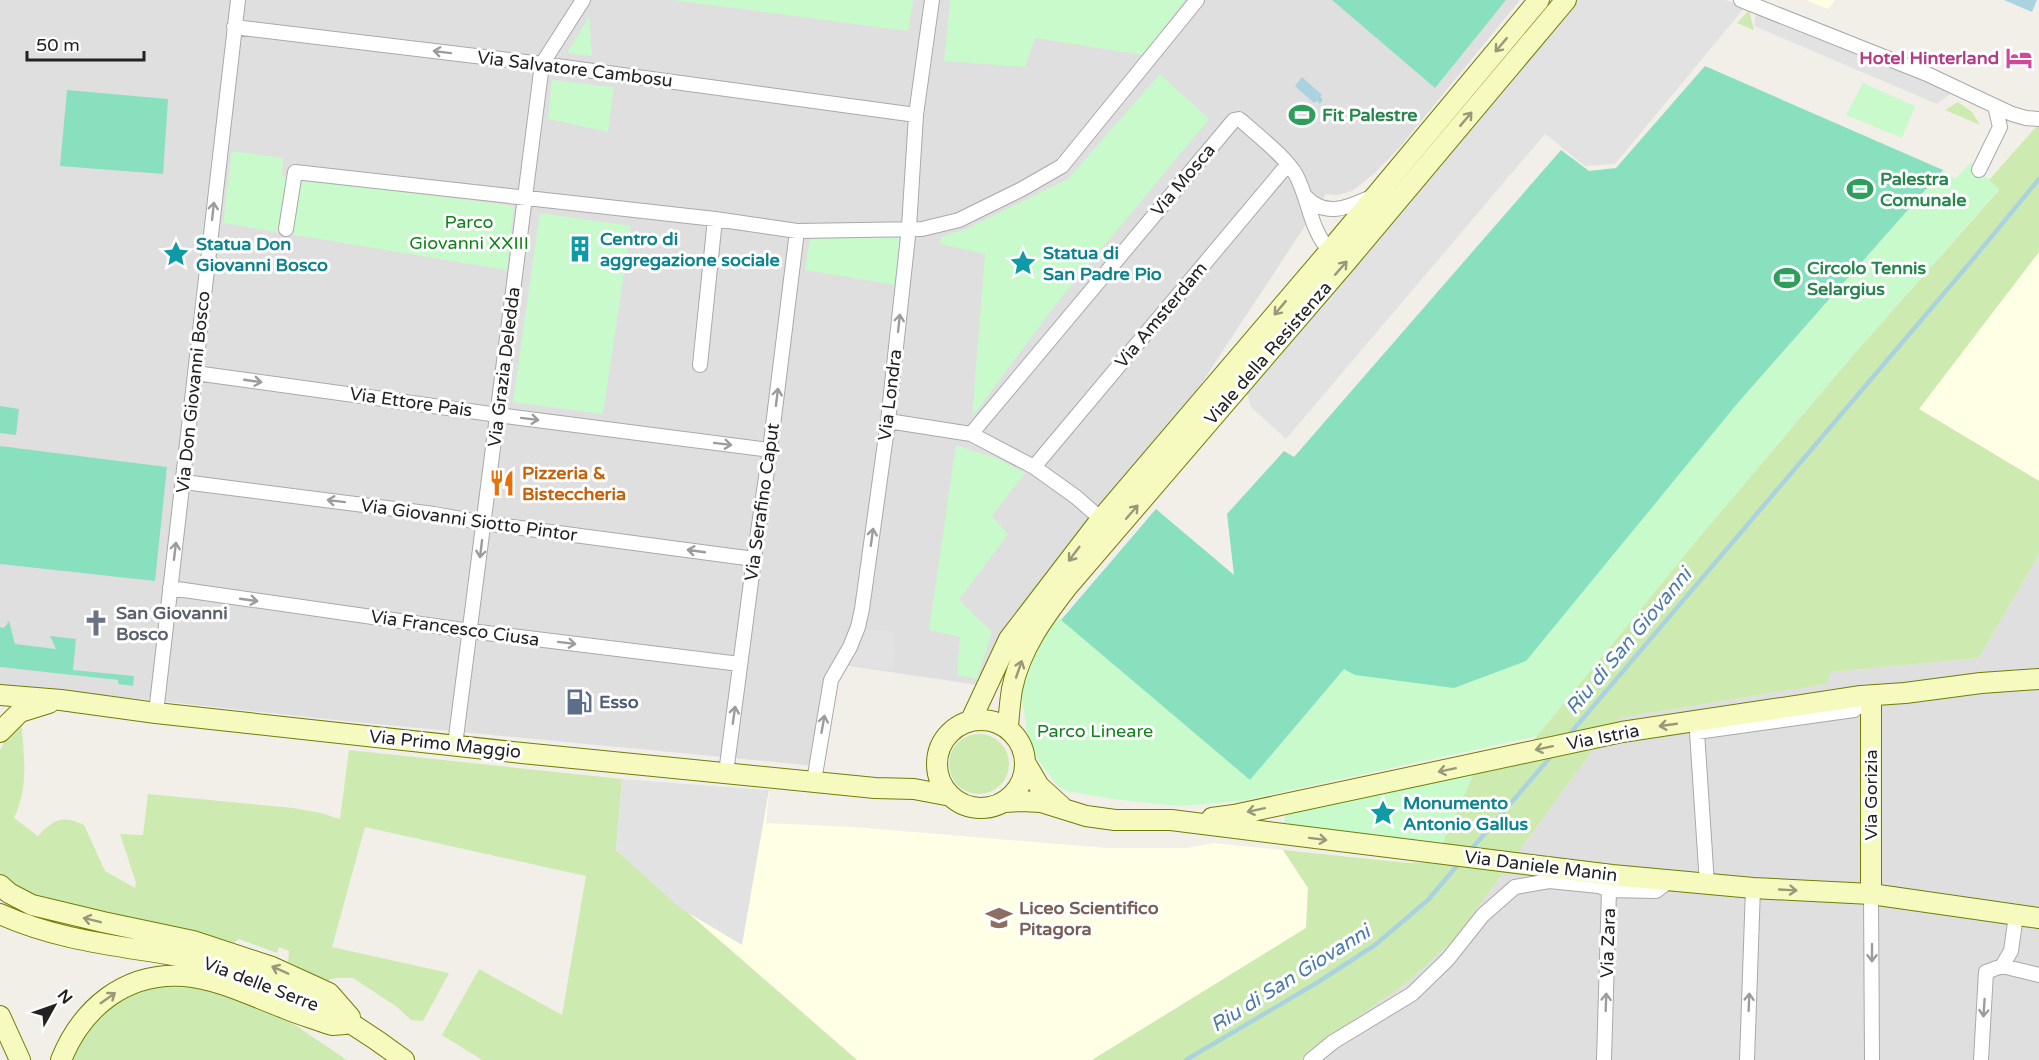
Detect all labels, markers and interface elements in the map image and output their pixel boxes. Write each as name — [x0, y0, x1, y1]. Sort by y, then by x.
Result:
scale bar — [27, 24, 144, 62]
text: 50 m — [36, 34, 80, 56]
one-way arrow — [1494, 37, 1508, 52]
hotel icon: Hotel Hinterland — [2004, 43, 2034, 73]
one-way arrow — [433, 46, 453, 57]
street label: Via Salvatore Cambosu — [476, 46, 674, 92]
place label: Hotel Hinterland — [1859, 47, 1999, 69]
sports icon: Fit Palestre — [1287, 100, 1317, 130]
place label: Fit Palestre — [1322, 104, 1417, 126]
one-way arrow — [1459, 112, 1473, 127]
street label: Via Mosca — [1146, 139, 1220, 221]
place label: Palestra Comunale — [1880, 168, 1966, 211]
sports icon: Palestra Comunale — [1845, 174, 1875, 204]
one-way arrow — [208, 201, 219, 221]
park label: Parco Giovanni XXIII — [409, 211, 529, 254]
place label: Centro di aggregazione sociale — [600, 228, 780, 271]
place label: Statua Don Giovanni Bosco — [196, 233, 328, 276]
building icon: Centro di aggregazione sociale — [565, 234, 595, 264]
place icon: Statua Don Giovanni Bosco — [161, 239, 191, 269]
place label: Statua di San Padre Pio — [1043, 242, 1162, 285]
place icon: Statua di San Padre Pio — [1008, 248, 1038, 278]
place label: Circolo Tennis Selargius — [1807, 257, 1927, 300]
street label: Via Amsterdam — [1110, 258, 1212, 372]
one-way arrow — [1334, 260, 1347, 276]
sports icon: Circolo Tennis Selargius — [1772, 263, 1802, 293]
street label: Viale della Resistenza — [1200, 277, 1336, 429]
street label: Via Grazia Deledda — [483, 286, 525, 448]
street label: Via Don Giovanni Bosco — [171, 290, 215, 494]
one-way arrow — [1273, 300, 1287, 315]
one-way arrow — [893, 313, 904, 333]
street label: Via Londra — [873, 348, 907, 442]
one-way arrow — [243, 375, 263, 386]
street label: Via Ettore Pais — [348, 382, 474, 422]
one-way arrow — [772, 387, 783, 407]
one-way arrow — [519, 414, 539, 425]
street label: Via Serafino Caput — [740, 421, 784, 583]
one-way arrow — [713, 438, 732, 449]
place label: Pizzeria & Bisteccheria — [522, 462, 626, 505]
restaurant icon: Pizzeria & Bisteccheria — [487, 468, 517, 498]
street label: Via Giovanni Siotto Pintor — [359, 494, 579, 546]
one-way arrow — [327, 495, 346, 506]
one-way arrow — [1125, 504, 1138, 520]
one-way arrow — [866, 528, 877, 548]
one-way arrow — [475, 538, 486, 558]
one-way arrow — [169, 541, 180, 561]
one-way arrow — [686, 546, 706, 557]
one-way arrow — [1067, 546, 1080, 562]
water label: Riu di San Giovanni — [1561, 561, 1699, 720]
one-way arrow — [238, 594, 258, 605]
place label: San Giovanni Bosco — [116, 602, 228, 645]
street label: Via Francesco Ciusa — [369, 605, 541, 651]
church icon: San Giovanni Bosco — [81, 608, 111, 638]
one-way arrow — [556, 638, 576, 649]
one-way arrow — [1014, 660, 1025, 679]
fuel station icon: Esso — [564, 687, 594, 717]
place label: Esso — [599, 691, 639, 713]
one-way arrow — [728, 705, 739, 725]
one-way arrow — [818, 714, 829, 734]
street label: Via Istria — [1565, 719, 1641, 755]
one-way arrow — [1659, 719, 1678, 730]
park label: Parco Lineare — [1037, 720, 1153, 742]
street label: Via Primo Maggio — [368, 725, 522, 763]
one-way arrow — [1535, 743, 1554, 755]
street label: Via Gorizia — [1860, 749, 1882, 841]
one-way arrow — [1438, 764, 1457, 776]
place label: Monumento Antonio Gallus — [1403, 792, 1528, 835]
place icon: Monumento Antonio Gallus — [1368, 798, 1398, 828]
one-way arrow — [1247, 805, 1266, 817]
one-way arrow — [1308, 833, 1328, 844]
street label: Via Daniele Manin — [1463, 846, 1619, 886]
one-way arrow — [1777, 884, 1797, 895]
place label: Liceo Scientifico Pitagora — [1019, 897, 1159, 940]
school or university icon: Liceo Scientifico Pitagora — [984, 903, 1014, 933]
street label: Via Zara — [1596, 908, 1620, 978]
one-way arrow — [83, 913, 102, 925]
water label: Riu di San Giovanni — [1206, 918, 1377, 1038]
one-way arrow — [1866, 942, 1877, 962]
street label: Via delle Serre — [200, 952, 322, 1016]
one-way arrow — [271, 964, 289, 976]
north arrow — [24, 976, 84, 1036]
text: N — [53, 986, 77, 1008]
one-way arrow — [99, 992, 115, 1004]
one-way arrow — [1600, 992, 1612, 1012]
one-way arrow — [1743, 992, 1754, 1012]
one-way arrow — [1978, 997, 1989, 1017]

